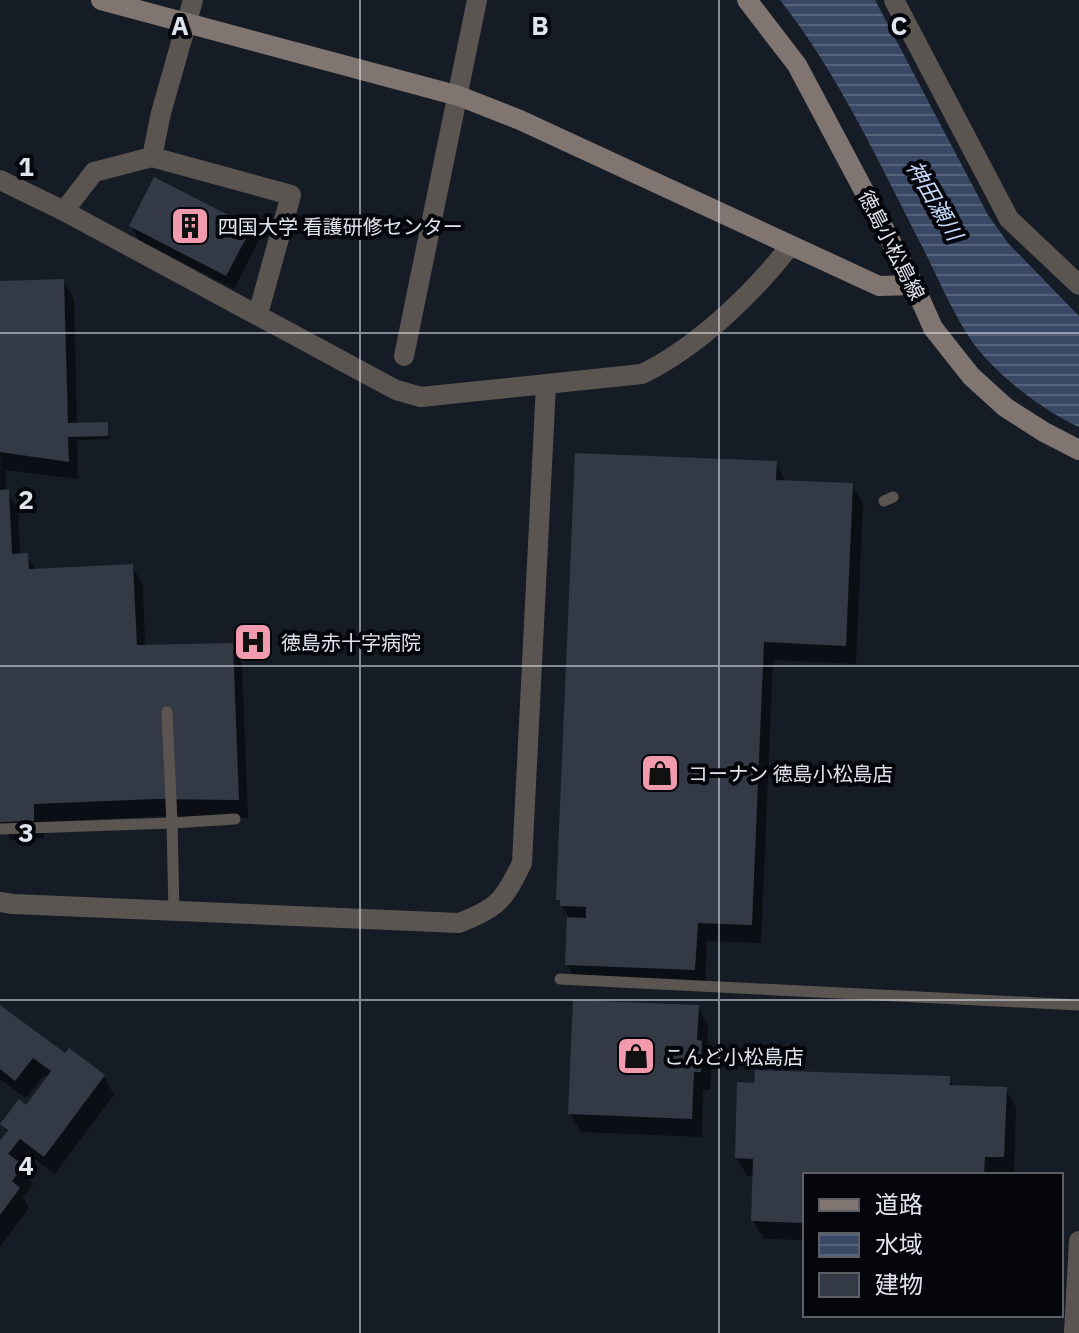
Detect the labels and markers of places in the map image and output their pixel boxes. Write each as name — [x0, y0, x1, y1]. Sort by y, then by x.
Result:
building icon: 四国大学 看護研修センター — [169, 205, 211, 247]
place label: 四国大学 看護研修センター — [218, 213, 463, 240]
hospital icon: 徳島赤十字病院 — [232, 621, 274, 663]
place label: 徳島赤十字病院 — [281, 629, 421, 656]
shop icon: コーナン 徳島小松島店 — [639, 752, 681, 794]
place label: コーナン 徳島小松島店 — [688, 760, 893, 787]
shop icon: こんど小松島店 — [615, 1035, 657, 1077]
place label: こんど小松島店 — [664, 1043, 803, 1070]

